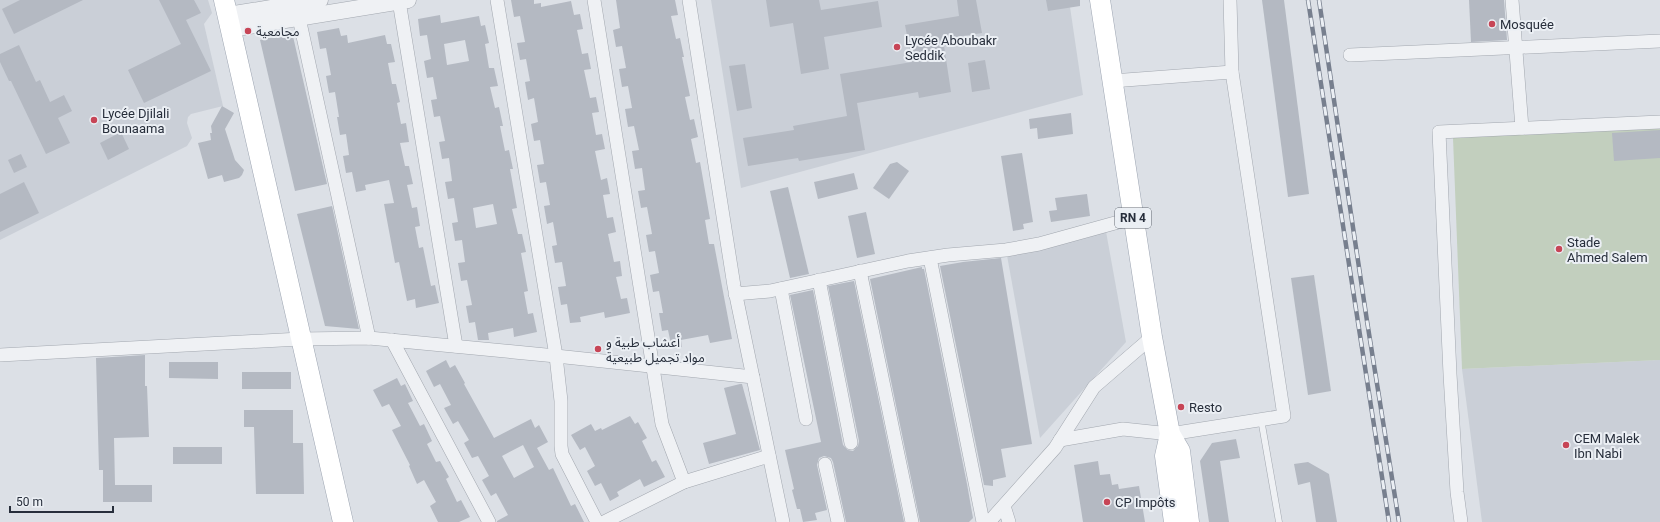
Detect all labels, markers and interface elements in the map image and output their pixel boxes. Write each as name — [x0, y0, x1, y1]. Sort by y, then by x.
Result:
place label: Mosquée — [1500, 17, 1554, 32]
marker: Mosquée — [1487, 19, 1497, 29]
place label: مجامعية — [256, 24, 300, 39]
marker: مجامعية — [243, 26, 253, 36]
place label: Lycée Aboubakr Seddik — [905, 33, 997, 63]
marker: Lycée Aboubakr Seddik — [892, 42, 902, 52]
place label: Lycée Djilali Bounaama — [102, 106, 169, 136]
marker: Lycée Djilali Bounaama — [89, 115, 99, 125]
road number: RN 4 — [1115, 208, 1151, 228]
place label: Stade Ahmed Salem — [1567, 235, 1648, 265]
marker: Stade Ahmed Salem — [1554, 244, 1564, 254]
place label: أعشاب طبية و مواد تجميل طبيعية — [606, 334, 705, 366]
marker: أعشاب طبية و مواد تجميل طبيعية — [593, 344, 603, 354]
place label: Resto — [1189, 400, 1222, 415]
marker: Resto — [1176, 402, 1186, 412]
place label: CEM Malek Ibn Nabi — [1574, 431, 1640, 461]
marker: CEM Malek Ibn Nabi — [1561, 440, 1571, 450]
scale bar — [10, 488, 113, 514]
text: 50 m — [16, 495, 43, 509]
place label: CP Impôts — [1115, 495, 1176, 510]
marker: CP Impôts — [1102, 497, 1112, 507]

